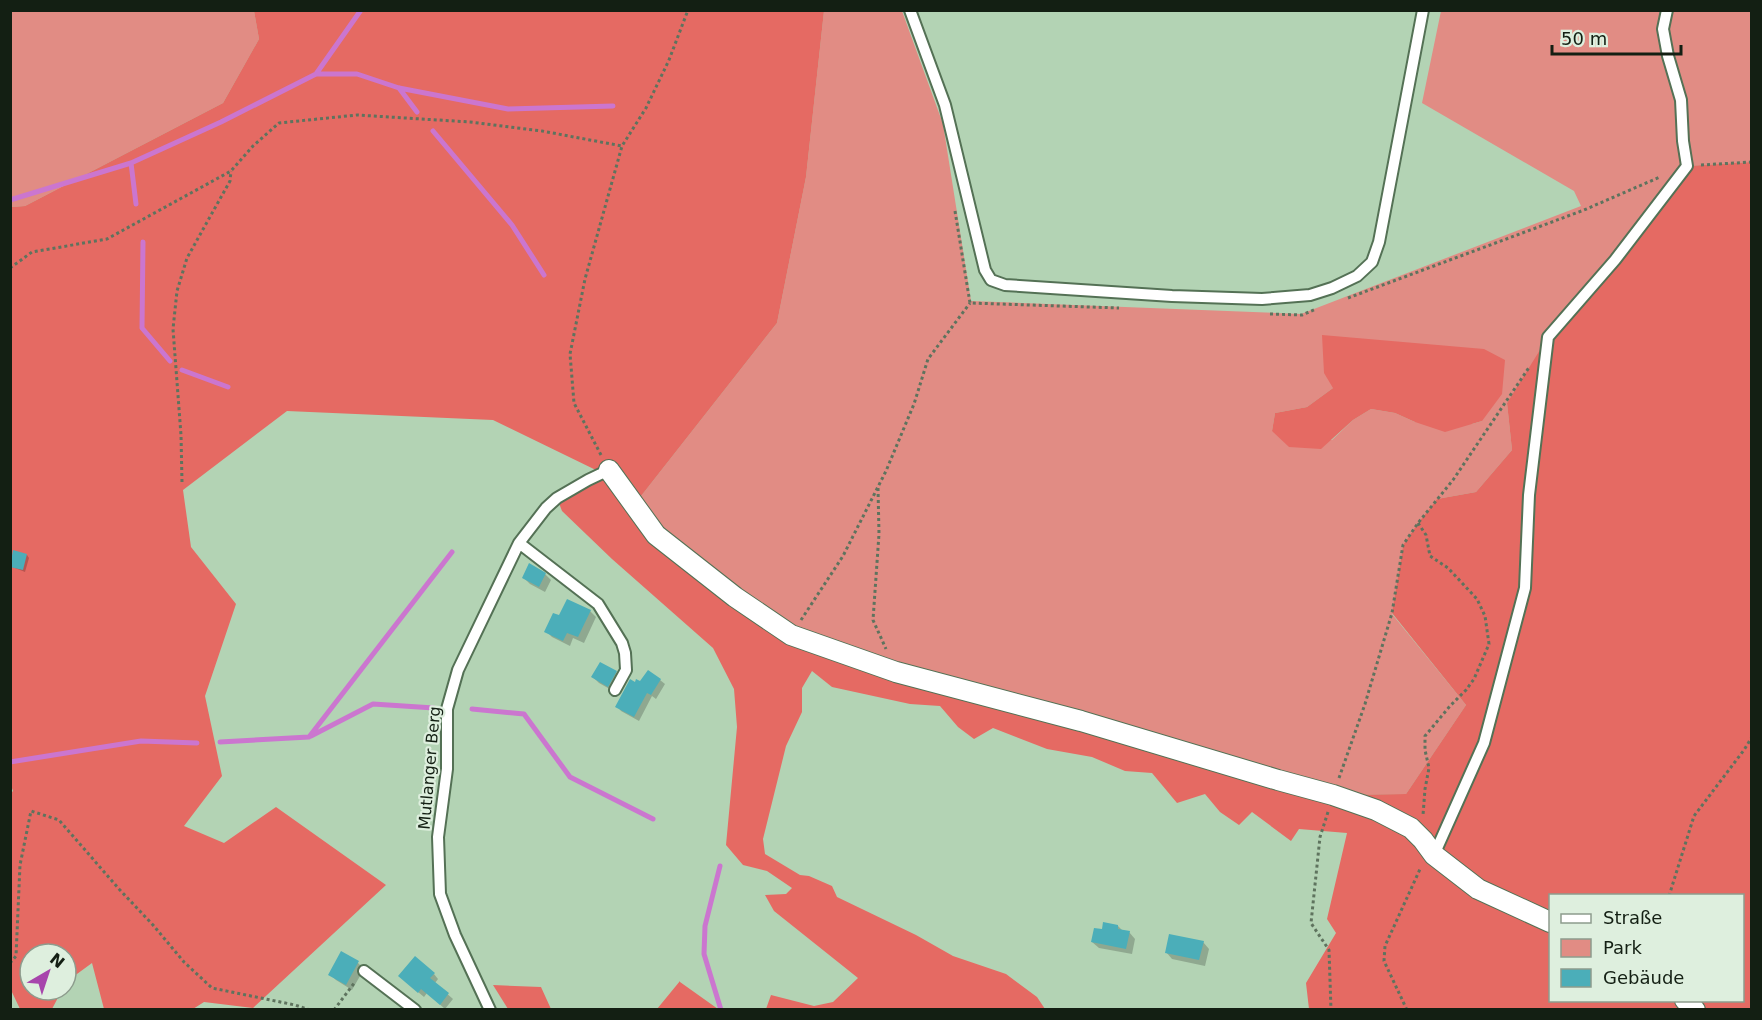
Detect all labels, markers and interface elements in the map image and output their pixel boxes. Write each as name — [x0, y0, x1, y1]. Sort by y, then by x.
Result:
scale bar — [1552, 18, 1681, 56]
text: 50 m — [1561, 28, 1607, 49]
street label: Mutlanger Berg — [415, 706, 444, 830]
legend — [1549, 894, 1744, 1002]
text: Straße — [1603, 907, 1662, 928]
text: Park — [1603, 937, 1642, 958]
north arrow — [18, 942, 78, 1002]
text: N — [46, 949, 68, 972]
text: Gebäude — [1603, 967, 1684, 988]

